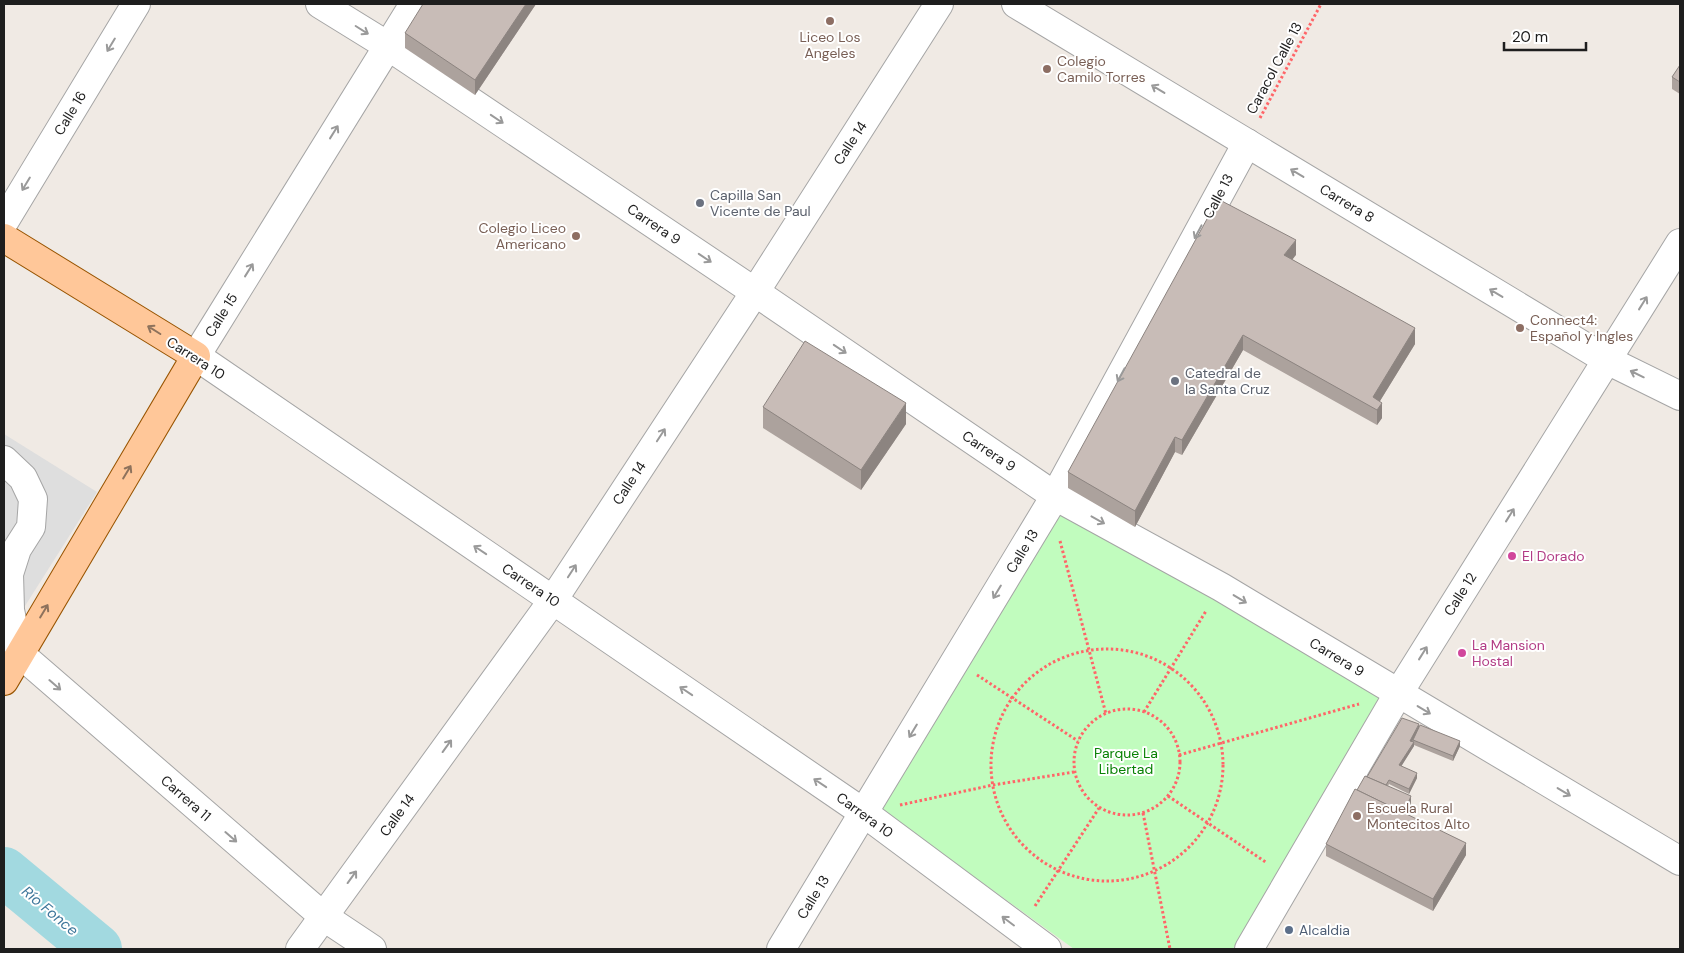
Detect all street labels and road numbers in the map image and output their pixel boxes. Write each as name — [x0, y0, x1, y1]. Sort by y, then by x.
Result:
street label: Caracol Calle 13 — [1242, 19, 1306, 117]
street label: Calle 16 — [50, 87, 90, 139]
street label: Calle 14 — [829, 117, 871, 168]
street label: Calle 13 — [1199, 170, 1237, 222]
street label: Carrera 8 — [1316, 180, 1378, 226]
street label: Carrera 9 — [624, 199, 684, 249]
street label: Calle 15 — [201, 290, 241, 340]
street label: Carrera 10 — [163, 332, 229, 384]
street label: Carrera 9 — [959, 426, 1019, 476]
street label: Calle 14 — [608, 457, 650, 508]
street label: Calle 13 — [1002, 526, 1042, 576]
street label: Carrera 10 — [499, 559, 563, 611]
street label: Calle 12 — [1440, 569, 1480, 619]
street label: Carrera 9 — [1306, 634, 1368, 681]
street label: Carrera 11 — [157, 771, 215, 825]
street label: Carrera 10 — [833, 788, 897, 842]
street label: Calle 14 — [375, 790, 419, 840]
street label: Calle 13 — [793, 872, 833, 922]

